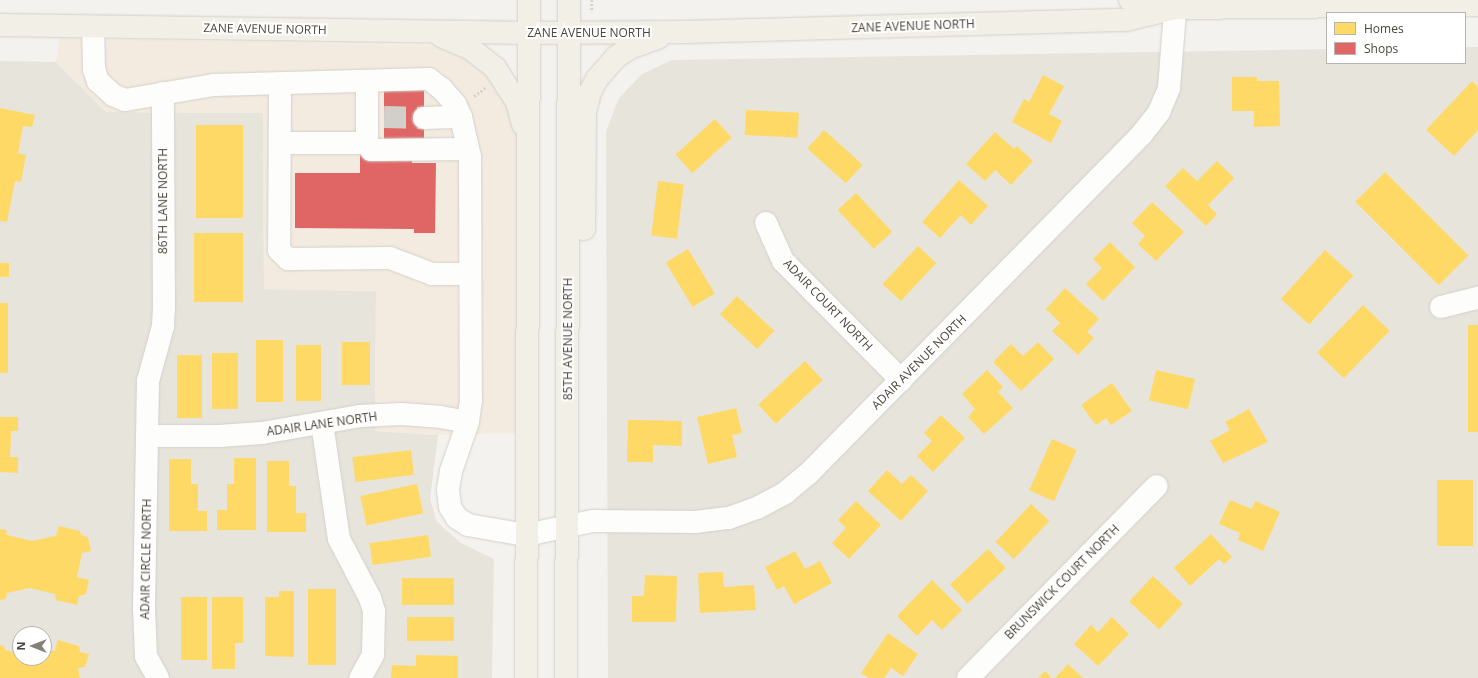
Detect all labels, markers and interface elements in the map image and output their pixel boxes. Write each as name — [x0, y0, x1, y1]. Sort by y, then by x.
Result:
legend — [1326, 12, 1466, 64]
street label: ZANE AVENUE NORTH — [851, 17, 975, 35]
text: Homes — [1364, 20, 1404, 37]
street label: ZANE AVENUE NORTH — [203, 21, 327, 37]
street label: ZANE AVENUE NORTH — [527, 26, 651, 40]
text: Shops — [1364, 40, 1398, 57]
street label: 86TH LANE NORTH — [156, 148, 170, 254]
street label: ADAIR COURT NORTH — [781, 256, 875, 354]
street label: 85TH AVENUE NORTH — [561, 278, 575, 400]
street label: ADAIR AVENUE NORTH — [869, 312, 969, 412]
street label: ADAIR LANE NORTH — [266, 409, 378, 439]
street label: ADAIR CIRCLE NORTH — [138, 498, 154, 620]
street label: BRUNSWICK COURT NORTH — [1002, 522, 1122, 642]
north arrow — [12, 626, 52, 666]
text: N — [13, 642, 28, 650]

